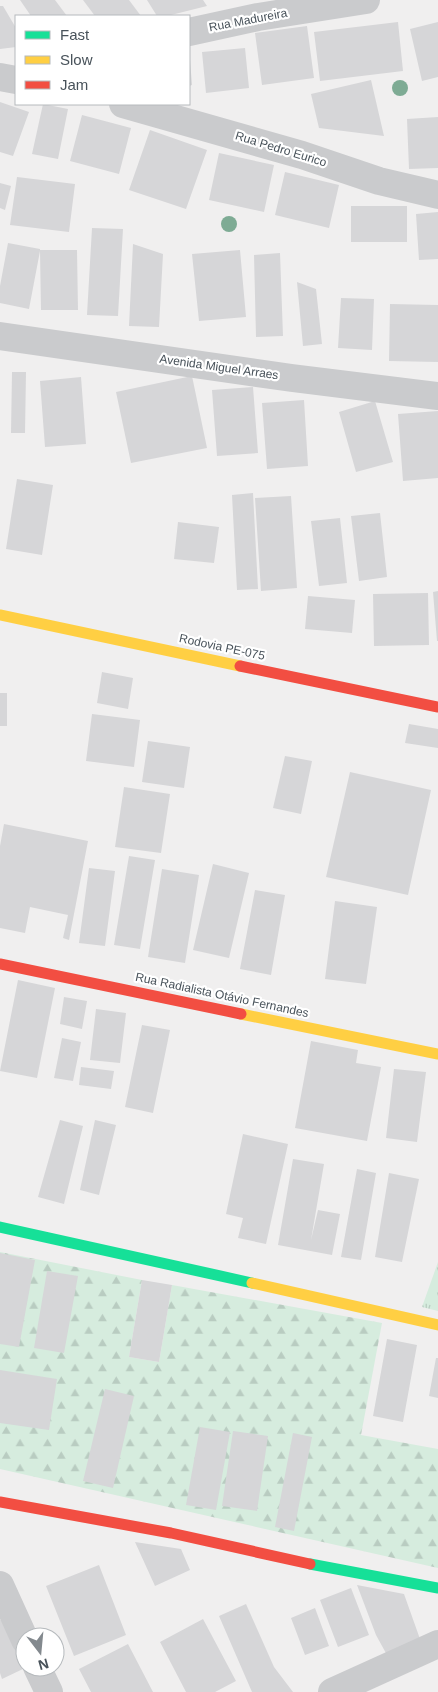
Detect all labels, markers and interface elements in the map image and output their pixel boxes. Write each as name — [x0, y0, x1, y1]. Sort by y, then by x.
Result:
street label: Rua Madureira — [208, 5, 289, 34]
legend — [15, 15, 190, 105]
text: Fast — [60, 26, 90, 43]
text: Slow — [60, 51, 93, 68]
text: Jam — [60, 76, 88, 93]
street label: Rua Pedro Eurico — [234, 128, 329, 170]
street label: Avenida Miguel Arraes — [159, 352, 279, 382]
street label: Rodovia PE-075 — [178, 631, 267, 663]
street label: Rua Radialista Otávio Fernandes — [134, 970, 310, 1020]
north arrow — [15, 1627, 65, 1677]
text: N — [37, 1655, 51, 1674]

